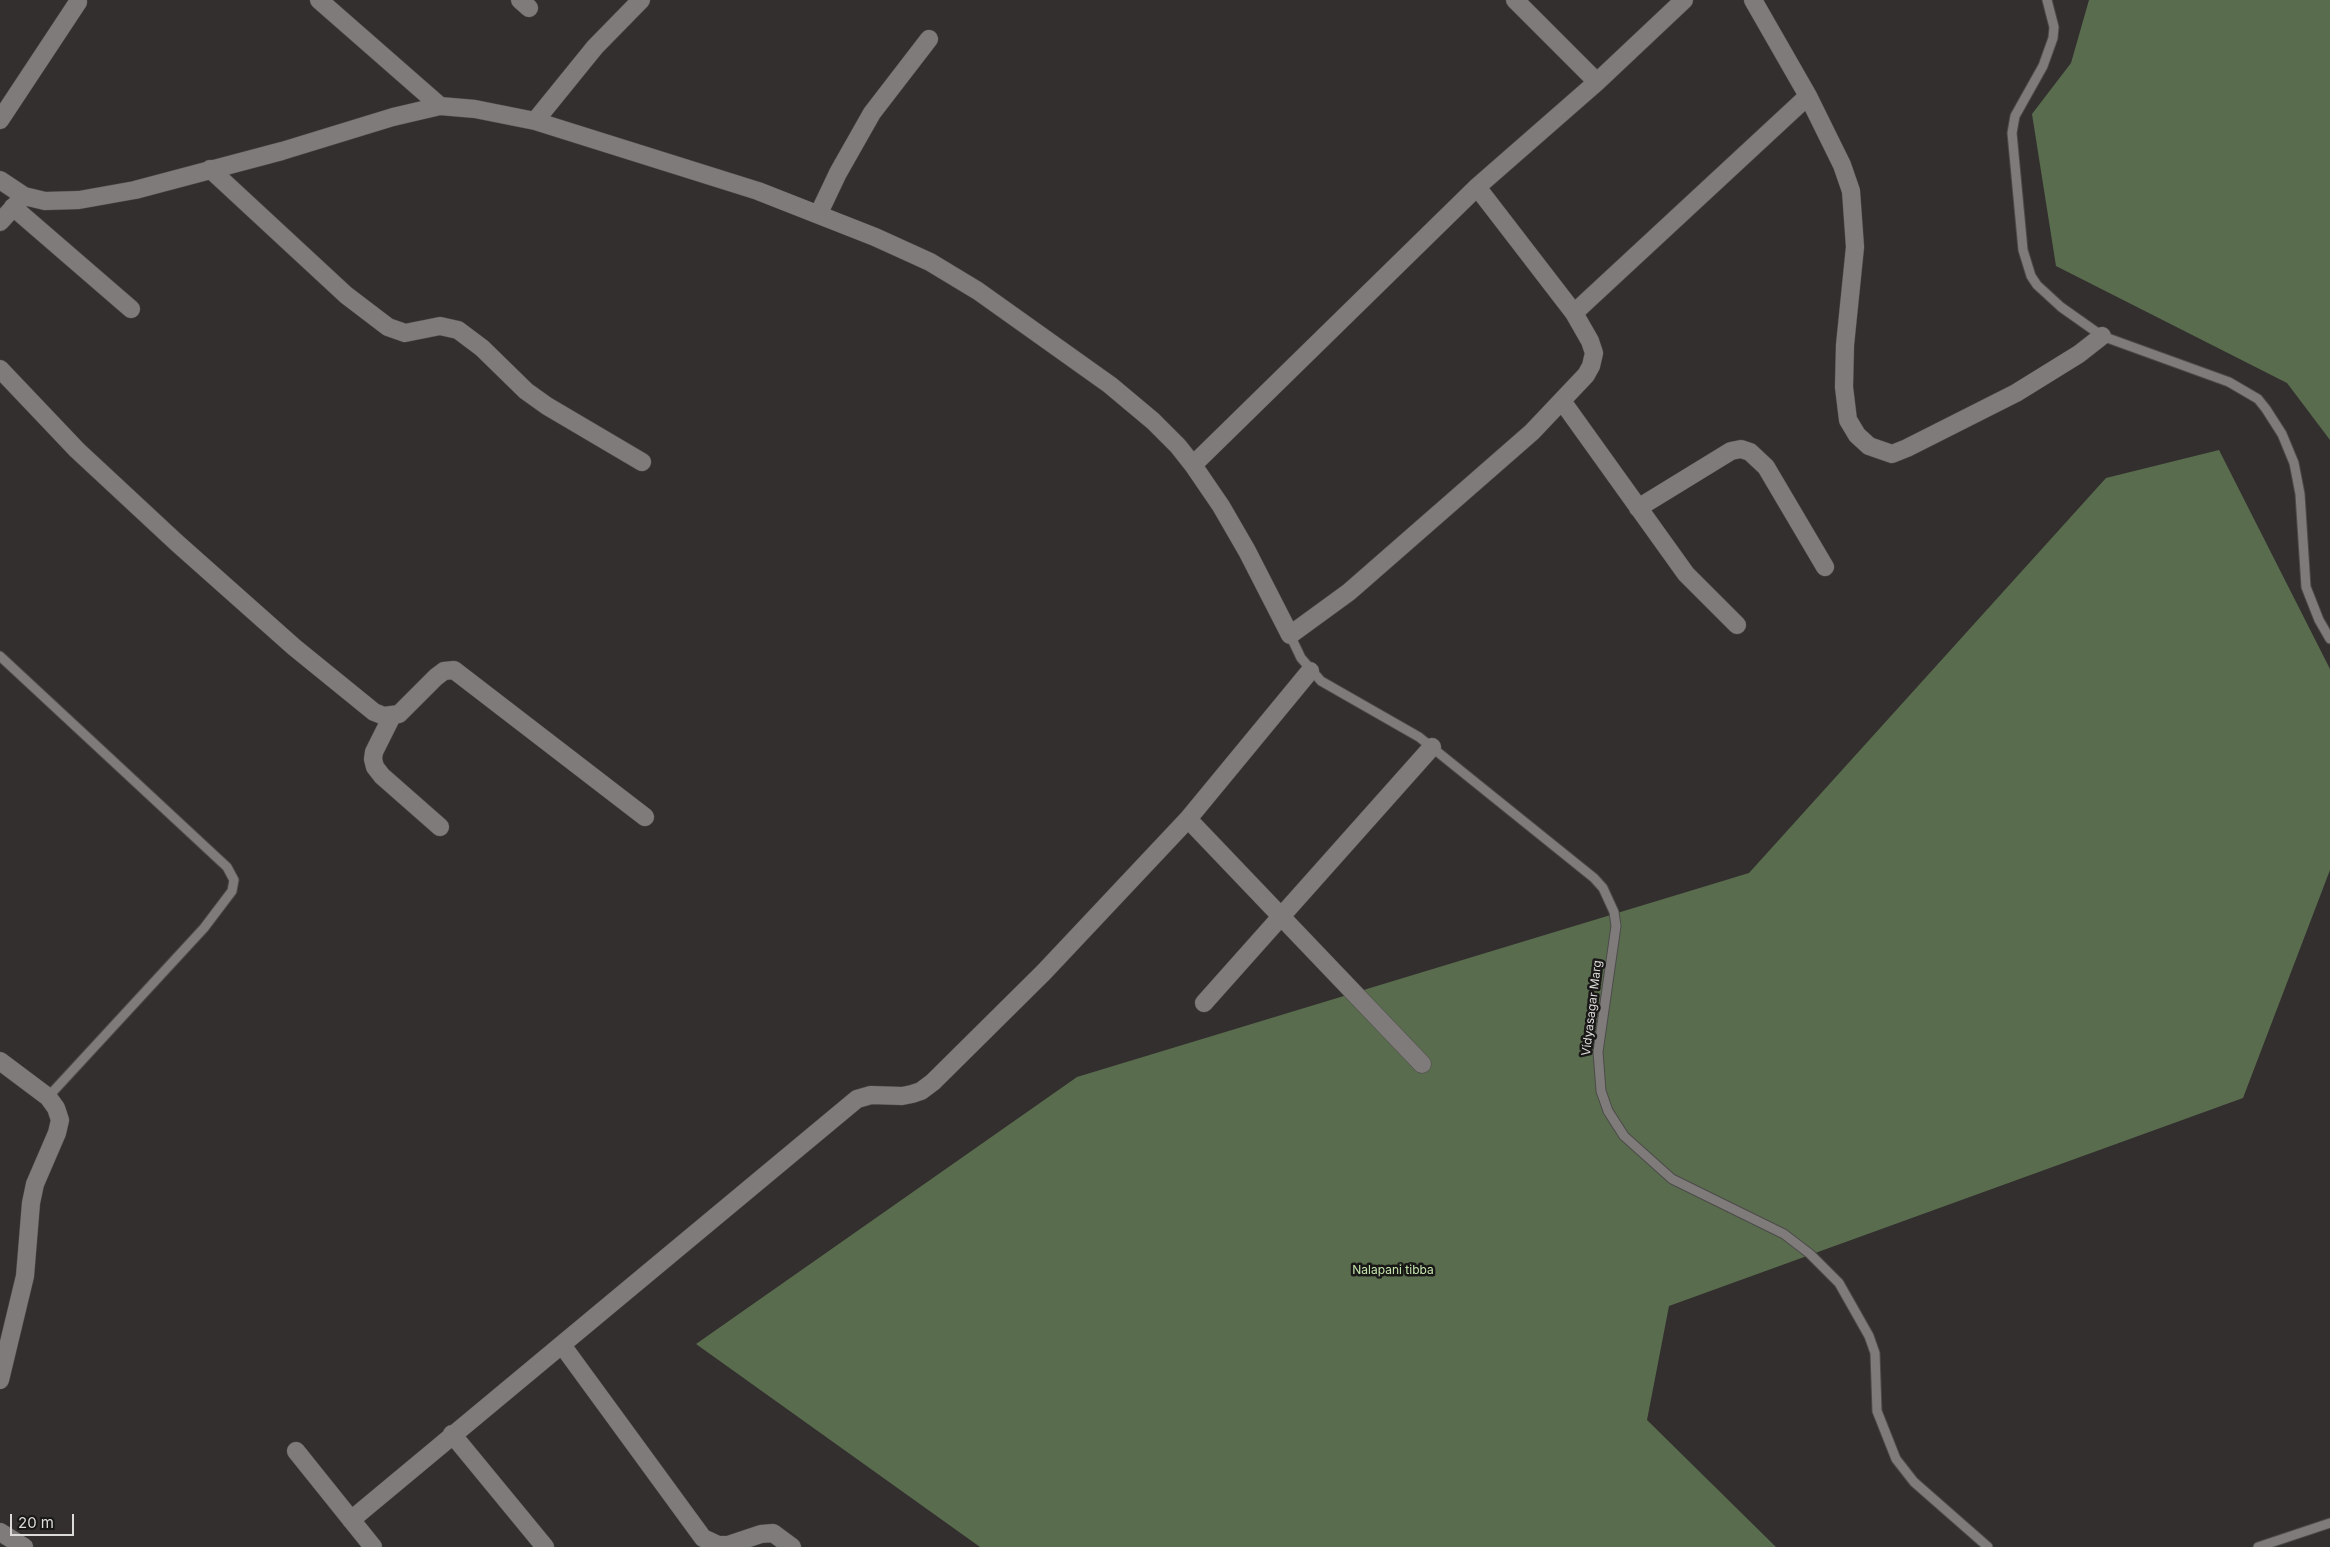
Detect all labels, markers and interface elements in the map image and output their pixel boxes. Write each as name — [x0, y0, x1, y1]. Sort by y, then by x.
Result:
street label: Vidyasagar Marg — [1579, 959, 1605, 1057]
park label: Nalapani tibba — [1352, 1263, 1434, 1277]
scale bar — [12, 1504, 76, 1536]
text: 20 m — [18, 1513, 54, 1532]

